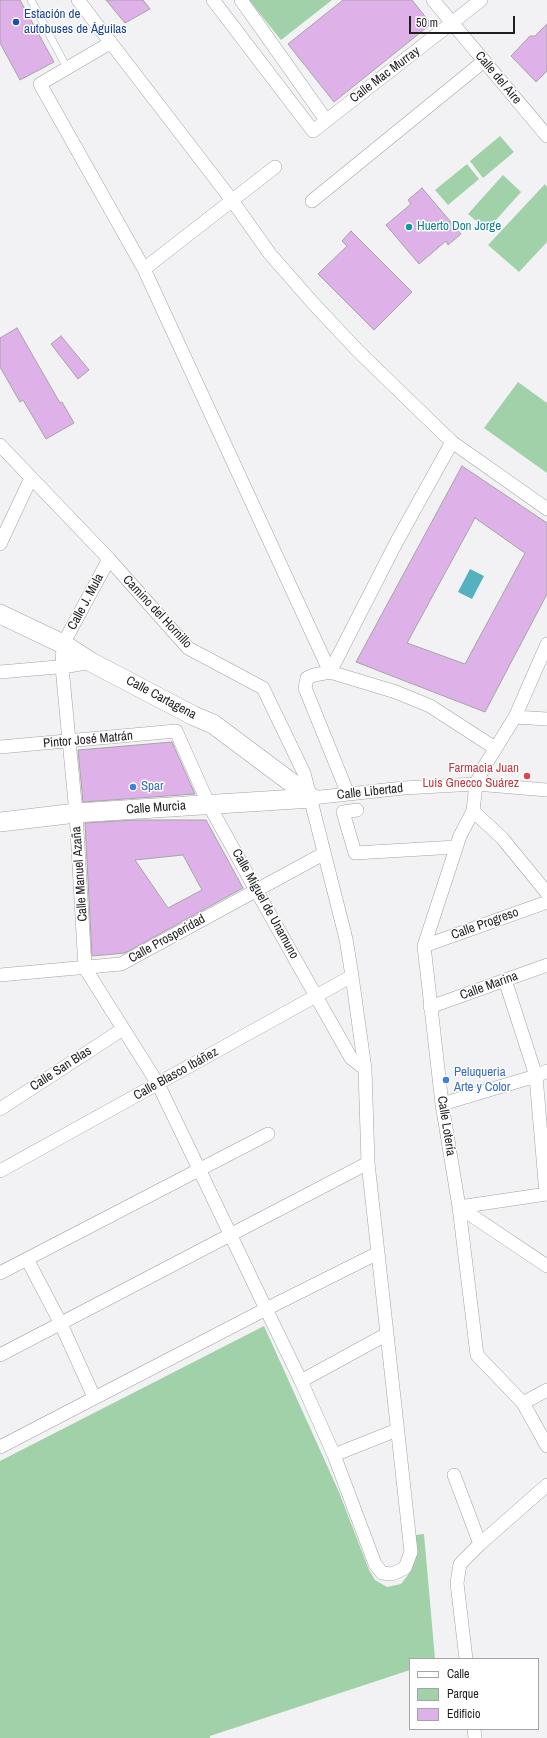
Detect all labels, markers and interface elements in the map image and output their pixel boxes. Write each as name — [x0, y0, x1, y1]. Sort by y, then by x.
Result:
place label: Estación de autobuses de Águilas — [24, 7, 127, 38]
scale bar — [411, 8, 517, 34]
text: 50 m — [416, 15, 438, 31]
marker: Estación de autobuses de Águilas — [11, 17, 21, 27]
street label: Calle Mac Murray — [347, 44, 423, 106]
street label: Calle del Aire — [471, 48, 525, 108]
place label: Huerto Don Jorge — [417, 219, 501, 235]
marker: Huerto Don Jorge — [404, 222, 414, 232]
street label: Calle J. Mula — [65, 571, 107, 633]
street label: Camino del Hornillo — [119, 572, 195, 652]
street label: Calle Cartagena — [123, 673, 199, 723]
street label: Pintor José Matrán — [42, 728, 134, 752]
place label: Farmacia Juan Luis Gnecco Suárez — [422, 761, 519, 792]
marker: Farmacia Juan Luis Gnecco Suárez — [522, 771, 532, 781]
place label: Spar — [141, 779, 164, 795]
street label: Calle Libertad — [336, 781, 404, 803]
marker: Spar — [128, 782, 138, 792]
street label: Calle Murcia — [126, 798, 186, 818]
street label: Calle Manuel Azaña — [69, 826, 91, 922]
street label: Calle Miguel de Unamuno — [228, 846, 302, 962]
street label: Calle Progreso — [449, 905, 521, 943]
street label: Calle Prosperidad — [126, 911, 208, 967]
street label: Calle Marina — [458, 968, 520, 1004]
street label: Calle San Blas — [27, 1043, 95, 1095]
street label: Calle Blasco Ibáñez — [131, 1044, 221, 1104]
place label: Peluqueria Arte y Color — [454, 1065, 510, 1096]
marker: Peluqueria Arte y Color — [441, 1075, 451, 1085]
street label: Calle Lotería — [434, 1095, 458, 1157]
legend — [409, 1658, 539, 1730]
text: Calle — [447, 1666, 469, 1682]
text: Parque — [447, 1686, 479, 1702]
text: Edificio — [447, 1706, 480, 1722]

